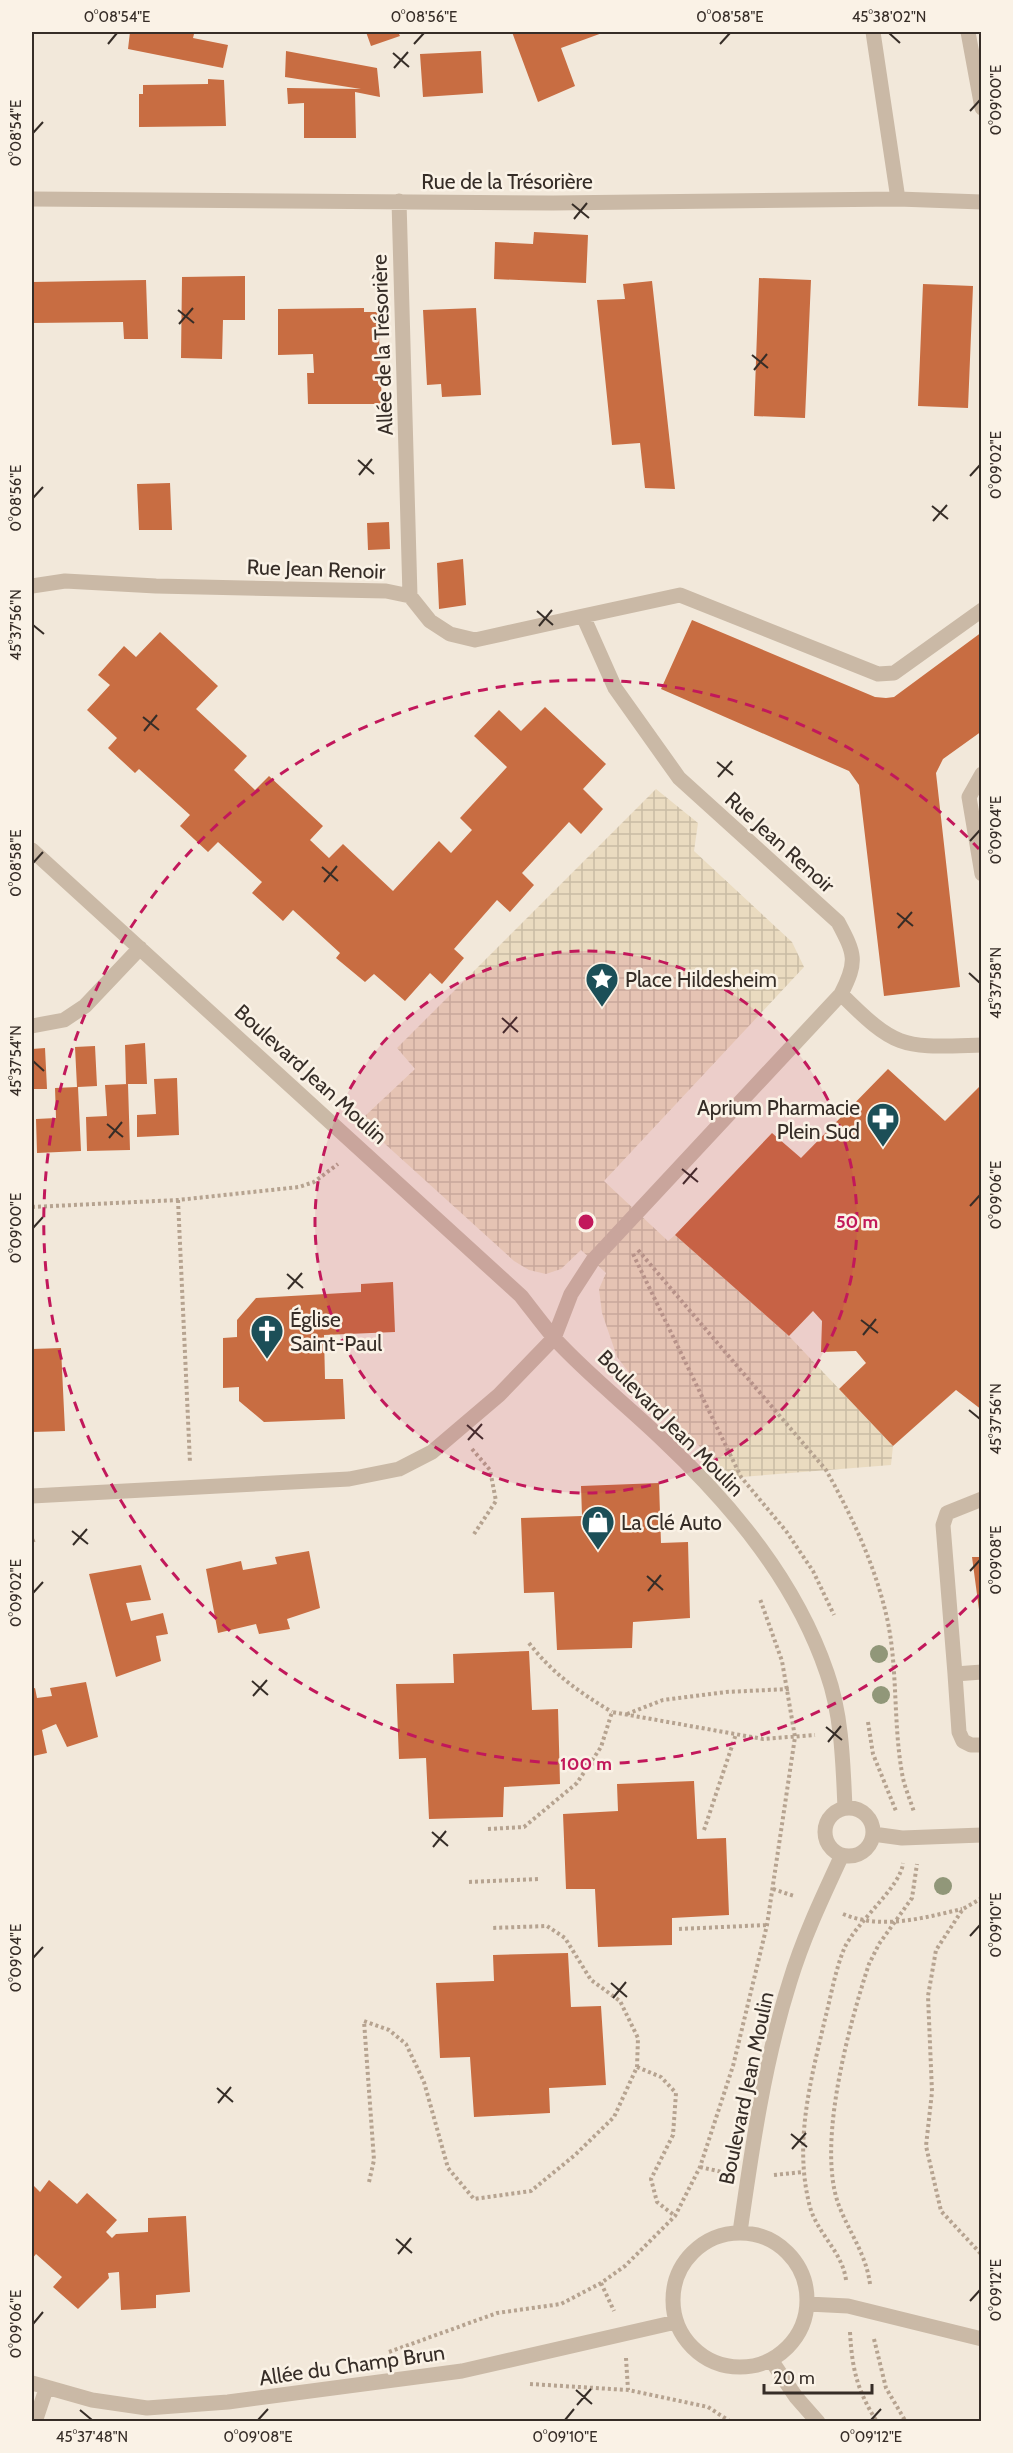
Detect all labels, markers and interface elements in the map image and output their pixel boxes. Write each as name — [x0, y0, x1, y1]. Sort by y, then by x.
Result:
text: 0°08'54"E — [84, 8, 150, 26]
text: 0°08'56"E — [391, 8, 457, 26]
text: 0°08'58"E — [696, 8, 764, 26]
text: 45°38'02"N — [852, 8, 926, 26]
text: 0°09'00"E — [987, 65, 1005, 135]
text: 0°08'54"E — [7, 100, 25, 166]
street label: Rue de la Trésorière — [421, 169, 593, 194]
street label: Allée de la Trésorière — [366, 254, 398, 436]
text: 0°09'02"E — [987, 431, 1005, 499]
text: 0°08'56"E — [7, 465, 25, 531]
street label: Rue Jean Renoir — [246, 554, 386, 584]
text: 45°37'56"N — [7, 589, 25, 661]
street label: Rue Jean Renoir — [720, 786, 840, 898]
text: 0°09'04"E — [987, 796, 1005, 864]
text: 0°08'58"E — [7, 829, 25, 897]
text: 45°37'58"N — [987, 947, 1005, 1019]
place icon: Place Hildesheim — [584, 961, 620, 1008]
place label: Place Hildesheim — [625, 967, 777, 992]
street label: Boulevard Jean Moulin — [230, 999, 392, 1149]
text: 45°37'54"N — [7, 1025, 25, 1097]
place label: Aprium Pharmacie Plein Sud — [697, 1095, 860, 1144]
pharmacy icon: Aprium Pharmacie Plein Sud — [865, 1101, 901, 1148]
text: 0°09'06"E — [987, 1161, 1005, 1229]
text: 0°09'00"E — [7, 1193, 25, 1263]
text: 50 m — [836, 1211, 878, 1233]
centre of rings — [576, 1212, 596, 1232]
place label: Église Saint-Paul — [290, 1307, 382, 1356]
church icon: Église Saint-Paul — [249, 1313, 285, 1360]
street label: Boulevard Jean Moulin — [593, 1345, 749, 1501]
text: 45°37'56"N — [987, 1383, 1005, 1455]
shop icon: La Clé Auto — [580, 1504, 616, 1551]
place label: La Clé Auto — [621, 1510, 722, 1535]
text: 0°09'08"E — [987, 1525, 1005, 1595]
text: 0°09'02"E — [7, 1559, 25, 1627]
text: 100 m — [560, 1753, 612, 1775]
text: 0°09'10"E — [987, 1893, 1005, 1957]
text: 0°09'04"E — [7, 1924, 25, 1992]
street label: Boulevard Jean Moulin — [713, 1989, 779, 2187]
text: 0°09'12"E — [987, 2259, 1005, 2321]
text: 0°09'06"E — [7, 2290, 25, 2358]
street label: Allée du Champ Brun — [258, 2340, 446, 2390]
scale bar — [764, 2357, 872, 2395]
text: 20 m — [773, 2367, 815, 2389]
text: 45°37'48"N — [56, 2428, 128, 2446]
text: 0°09'08"E — [223, 2428, 293, 2446]
text: 0°09'10"E — [533, 2428, 597, 2446]
text: 0°09'12"E — [840, 2428, 902, 2446]

